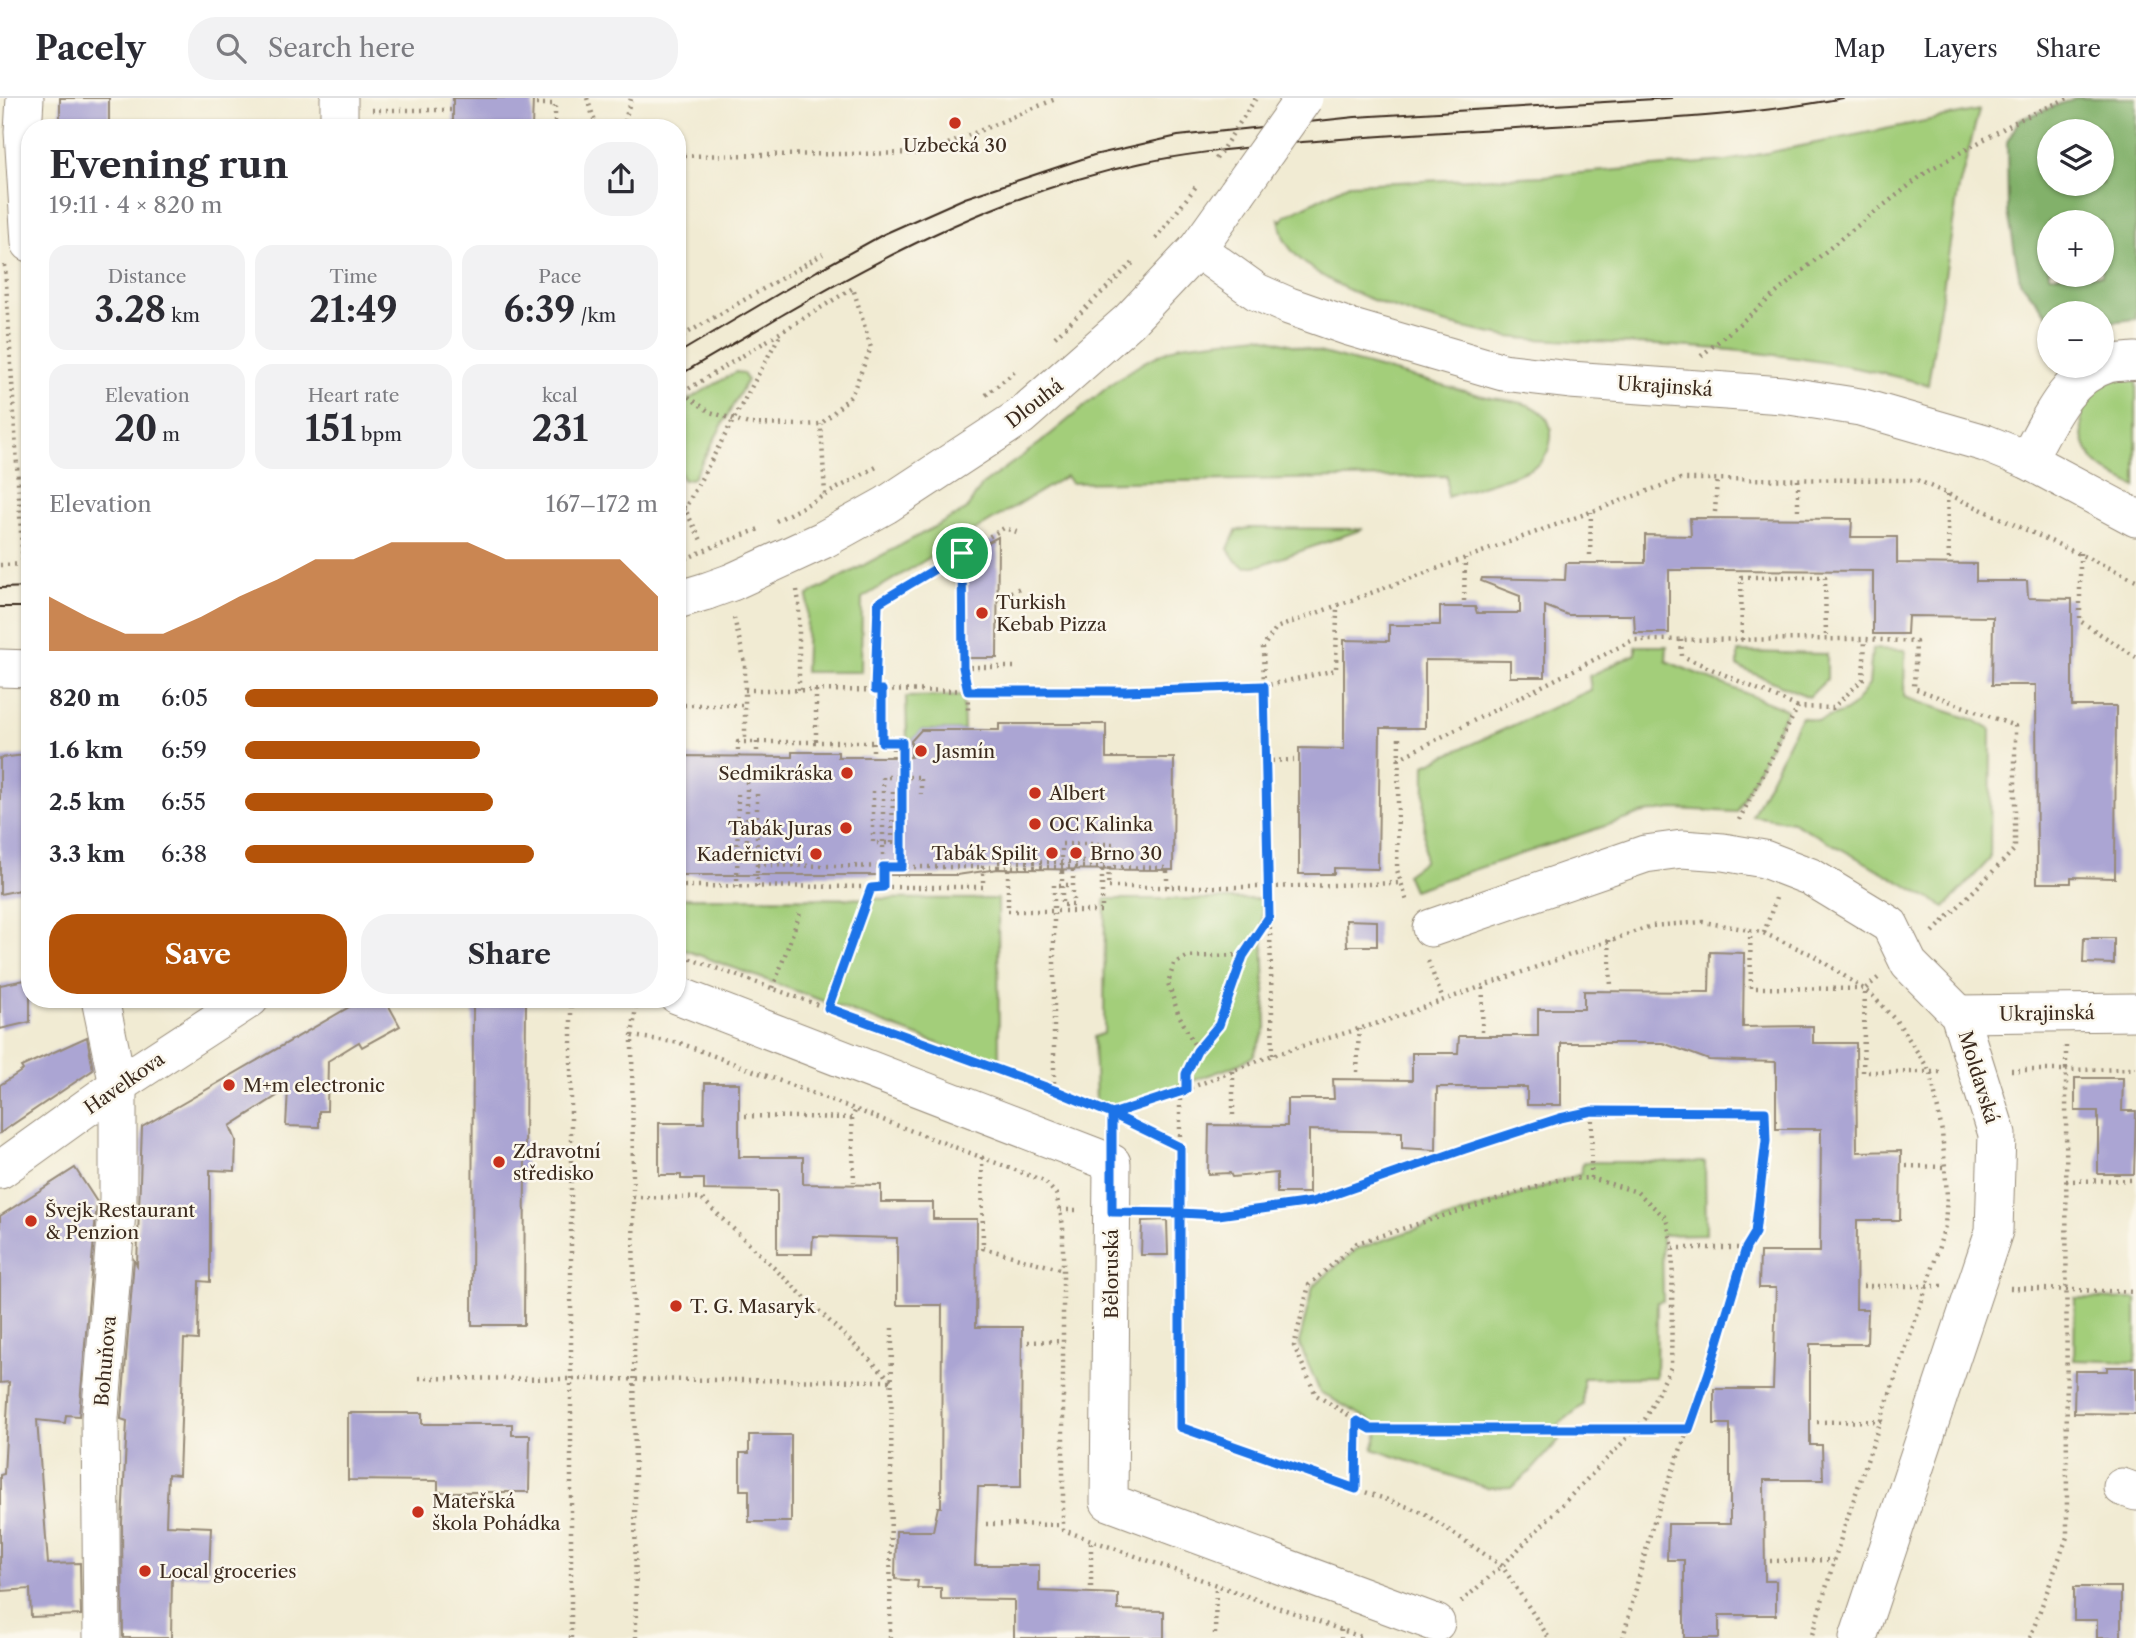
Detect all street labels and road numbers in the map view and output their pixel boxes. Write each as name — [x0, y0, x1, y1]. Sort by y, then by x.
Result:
street label: Ukrajinská — [1616, 372, 1713, 401]
street label: Dlouhá — [1001, 374, 1067, 433]
street label: Ukrajinská — [1999, 1001, 2095, 1026]
street label: Moldavská — [1954, 1028, 2004, 1126]
street label: Havelkova — [80, 1047, 169, 1119]
street label: Běloruská — [1100, 1229, 1123, 1319]
street label: Bohuňova — [90, 1315, 121, 1407]

